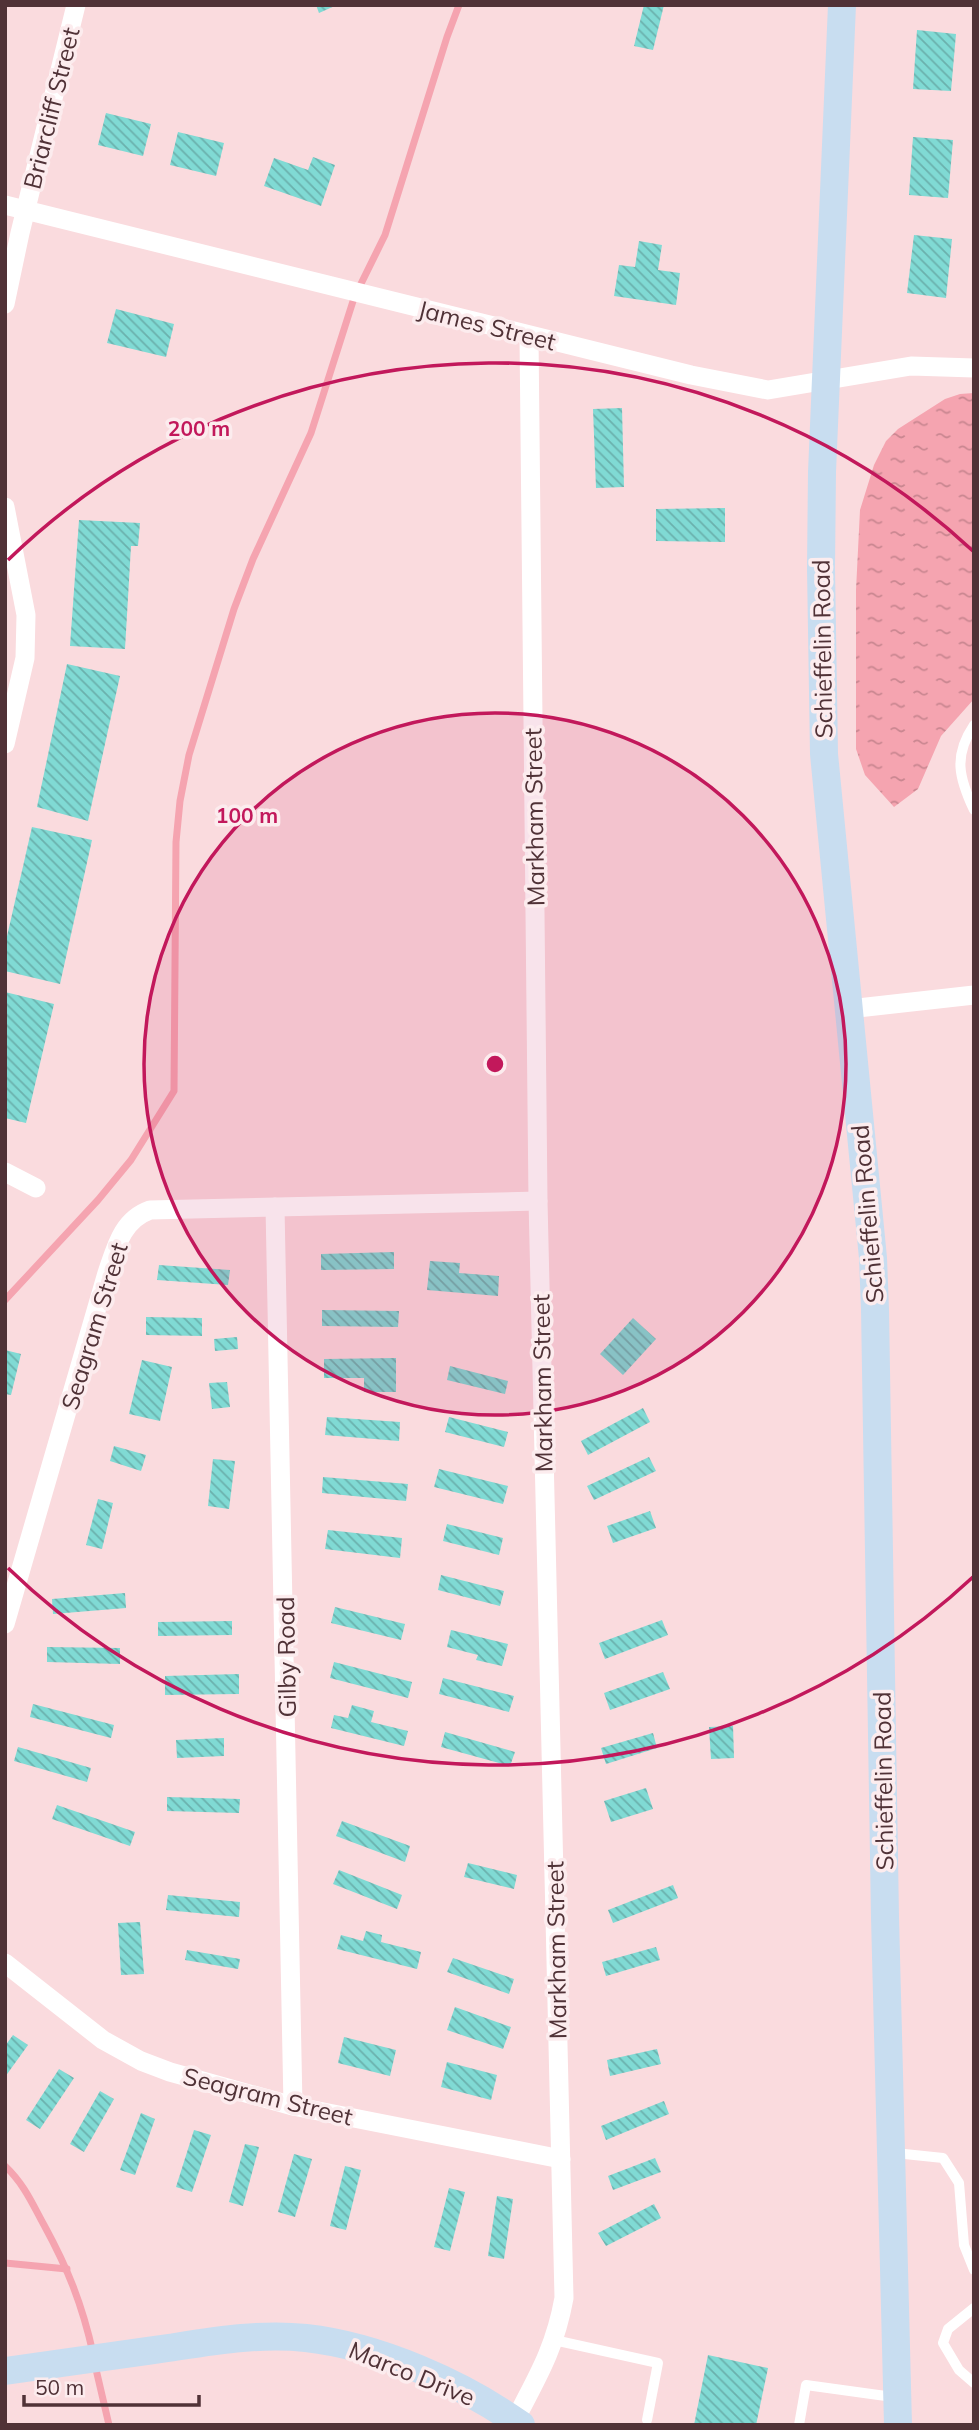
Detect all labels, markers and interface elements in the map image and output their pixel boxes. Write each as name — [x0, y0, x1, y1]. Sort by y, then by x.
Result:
street label: Briarcliff Street — [16, 24, 86, 192]
street label: James Street — [415, 293, 559, 357]
text: 200 m — [168, 415, 230, 441]
street label: Schieffelin Road — [805, 559, 839, 739]
street label: Markham Street — [517, 728, 551, 906]
text: 100 m — [216, 802, 278, 828]
centre of rings — [483, 1052, 507, 1076]
street label: Schieffelin Road — [844, 1124, 890, 1304]
street label: Seagram Street — [54, 1239, 134, 1413]
street label: Markham Street — [525, 1294, 559, 1472]
street label: Gilby Road — [270, 1596, 302, 1718]
street label: Schieffelin Road — [866, 1691, 900, 1871]
street label: Markham Street — [539, 1861, 573, 2039]
street label: Seagram Street — [180, 2060, 356, 2132]
street label: Marco Drive — [345, 2334, 479, 2412]
scale bar — [24, 2364, 200, 2408]
text: 50 m — [35, 2374, 84, 2400]

